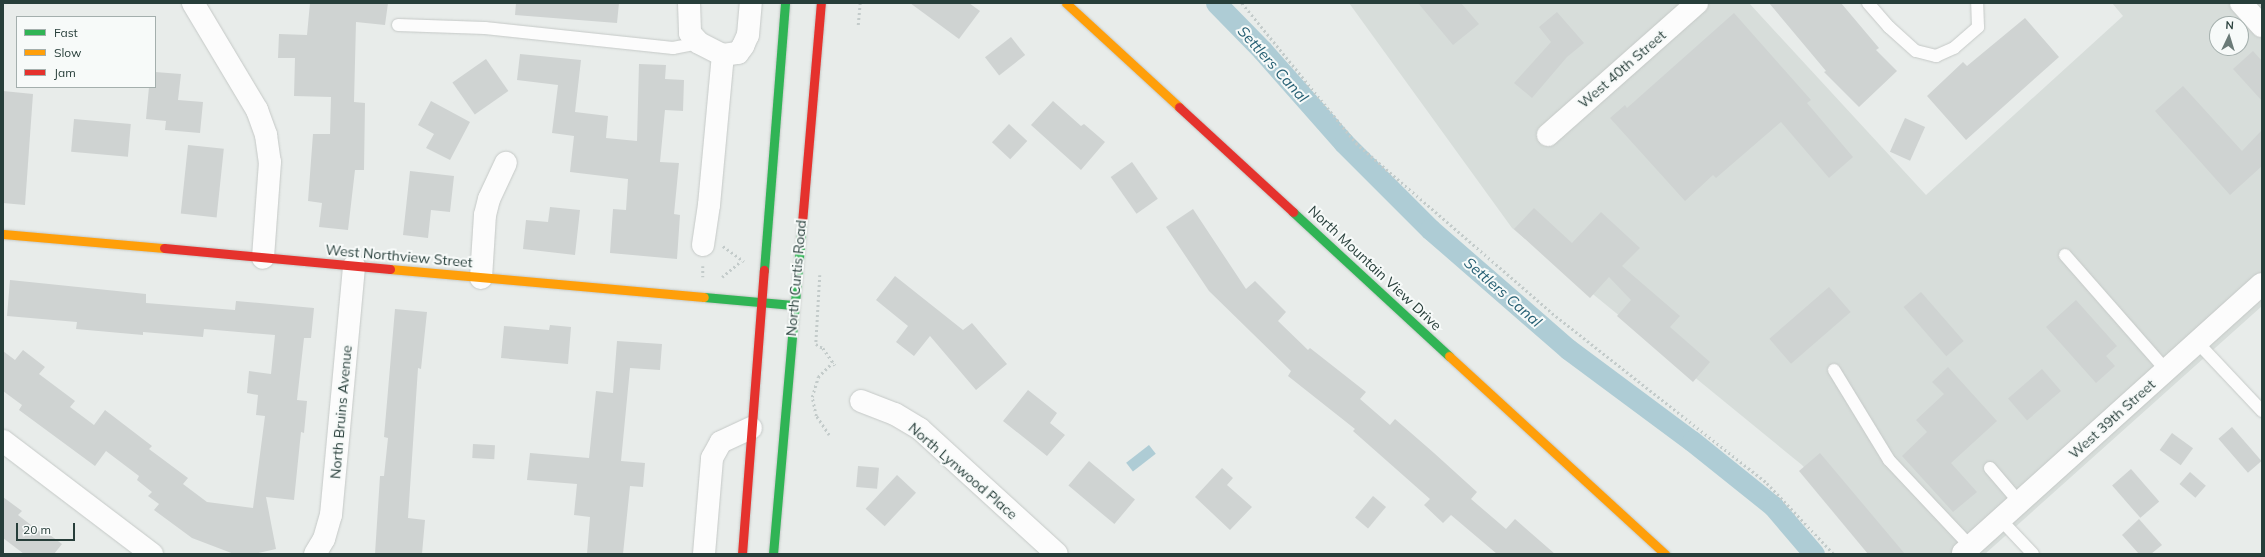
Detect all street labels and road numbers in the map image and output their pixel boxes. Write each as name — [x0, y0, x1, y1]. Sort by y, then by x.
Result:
street label: West 40th Street — [1575, 27, 1669, 111]
street label: North Mountain View Drive — [1305, 202, 1445, 334]
street label: North Curtis Road — [783, 219, 809, 337]
street label: West Northview Street — [325, 241, 473, 271]
street label: North Bruins Avenue — [327, 344, 355, 480]
street label: West 39th Street — [2065, 376, 2159, 462]
street label: North Lynwood Place — [905, 419, 1021, 523]

